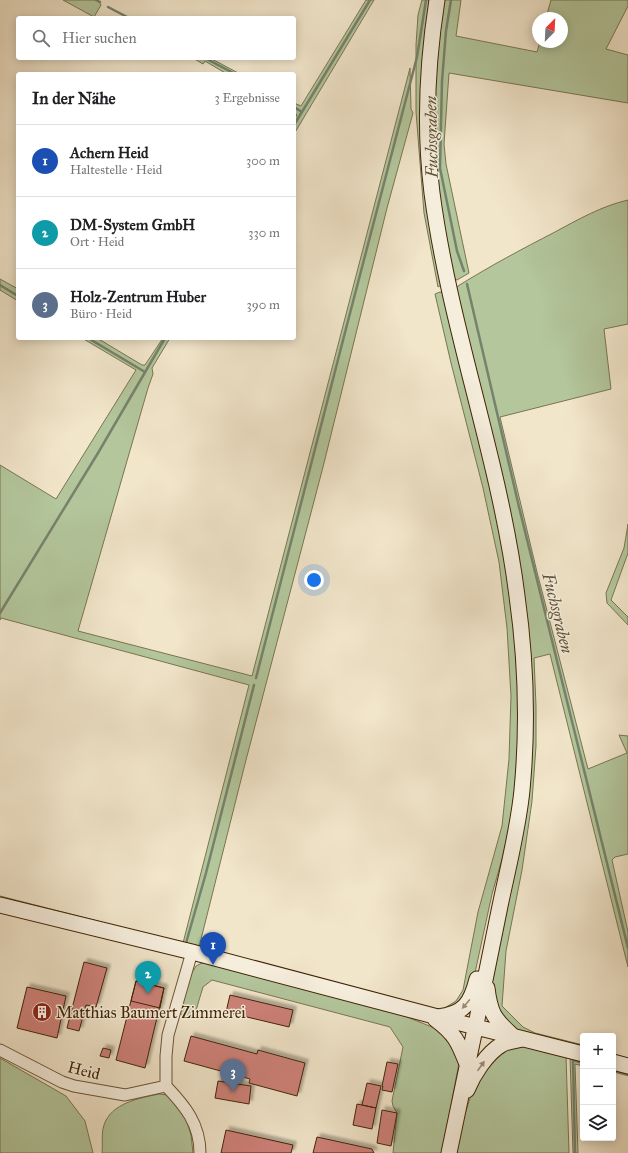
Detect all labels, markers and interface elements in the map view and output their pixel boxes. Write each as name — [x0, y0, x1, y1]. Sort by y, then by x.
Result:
north arrow — [532, 12, 568, 48]
search box — [16, 16, 296, 60]
icon: search — [30, 27, 52, 49]
text: Hier suchen — [62, 29, 137, 47]
text: In der Nähe — [32, 88, 116, 109]
text: 3 Ergebnisse — [215, 90, 280, 106]
water label: Fuchsgraben — [420, 95, 443, 179]
text: Achern Heid — [70, 144, 149, 162]
text: 1 — [42, 153, 48, 169]
text: 300 m — [246, 153, 280, 169]
text: Haltestelle · Heid — [70, 162, 162, 178]
text: DM-System GmbH — [70, 216, 195, 234]
text: 2 — [42, 225, 48, 241]
text: 330 m — [248, 225, 280, 241]
text: Ort · Heid — [70, 234, 124, 250]
text: Holz-Zentrum Huber — [70, 288, 206, 306]
text: 3 — [42, 297, 48, 313]
text: 390 m — [247, 297, 280, 313]
text: Büro · Heid — [70, 306, 132, 322]
your location — [304, 570, 324, 590]
water label: Fuchsgraben — [537, 570, 578, 656]
pin: 1 — [200, 932, 226, 965]
pin: 2 — [135, 961, 161, 994]
one-way arrow — [462, 999, 471, 1009]
building icon: Matthias Baumert Zimmerei — [31, 1001, 53, 1023]
place label: Matthias Baumert Zimmerei — [56, 1003, 246, 1022]
map controls — [580, 1033, 616, 1141]
button: + — [580, 1033, 616, 1069]
street label: Heid — [66, 1057, 102, 1084]
pin: 3 — [220, 1059, 246, 1092]
one-way arrow — [477, 1061, 485, 1071]
button: − — [580, 1069, 616, 1105]
button: layers — [580, 1105, 616, 1141]

